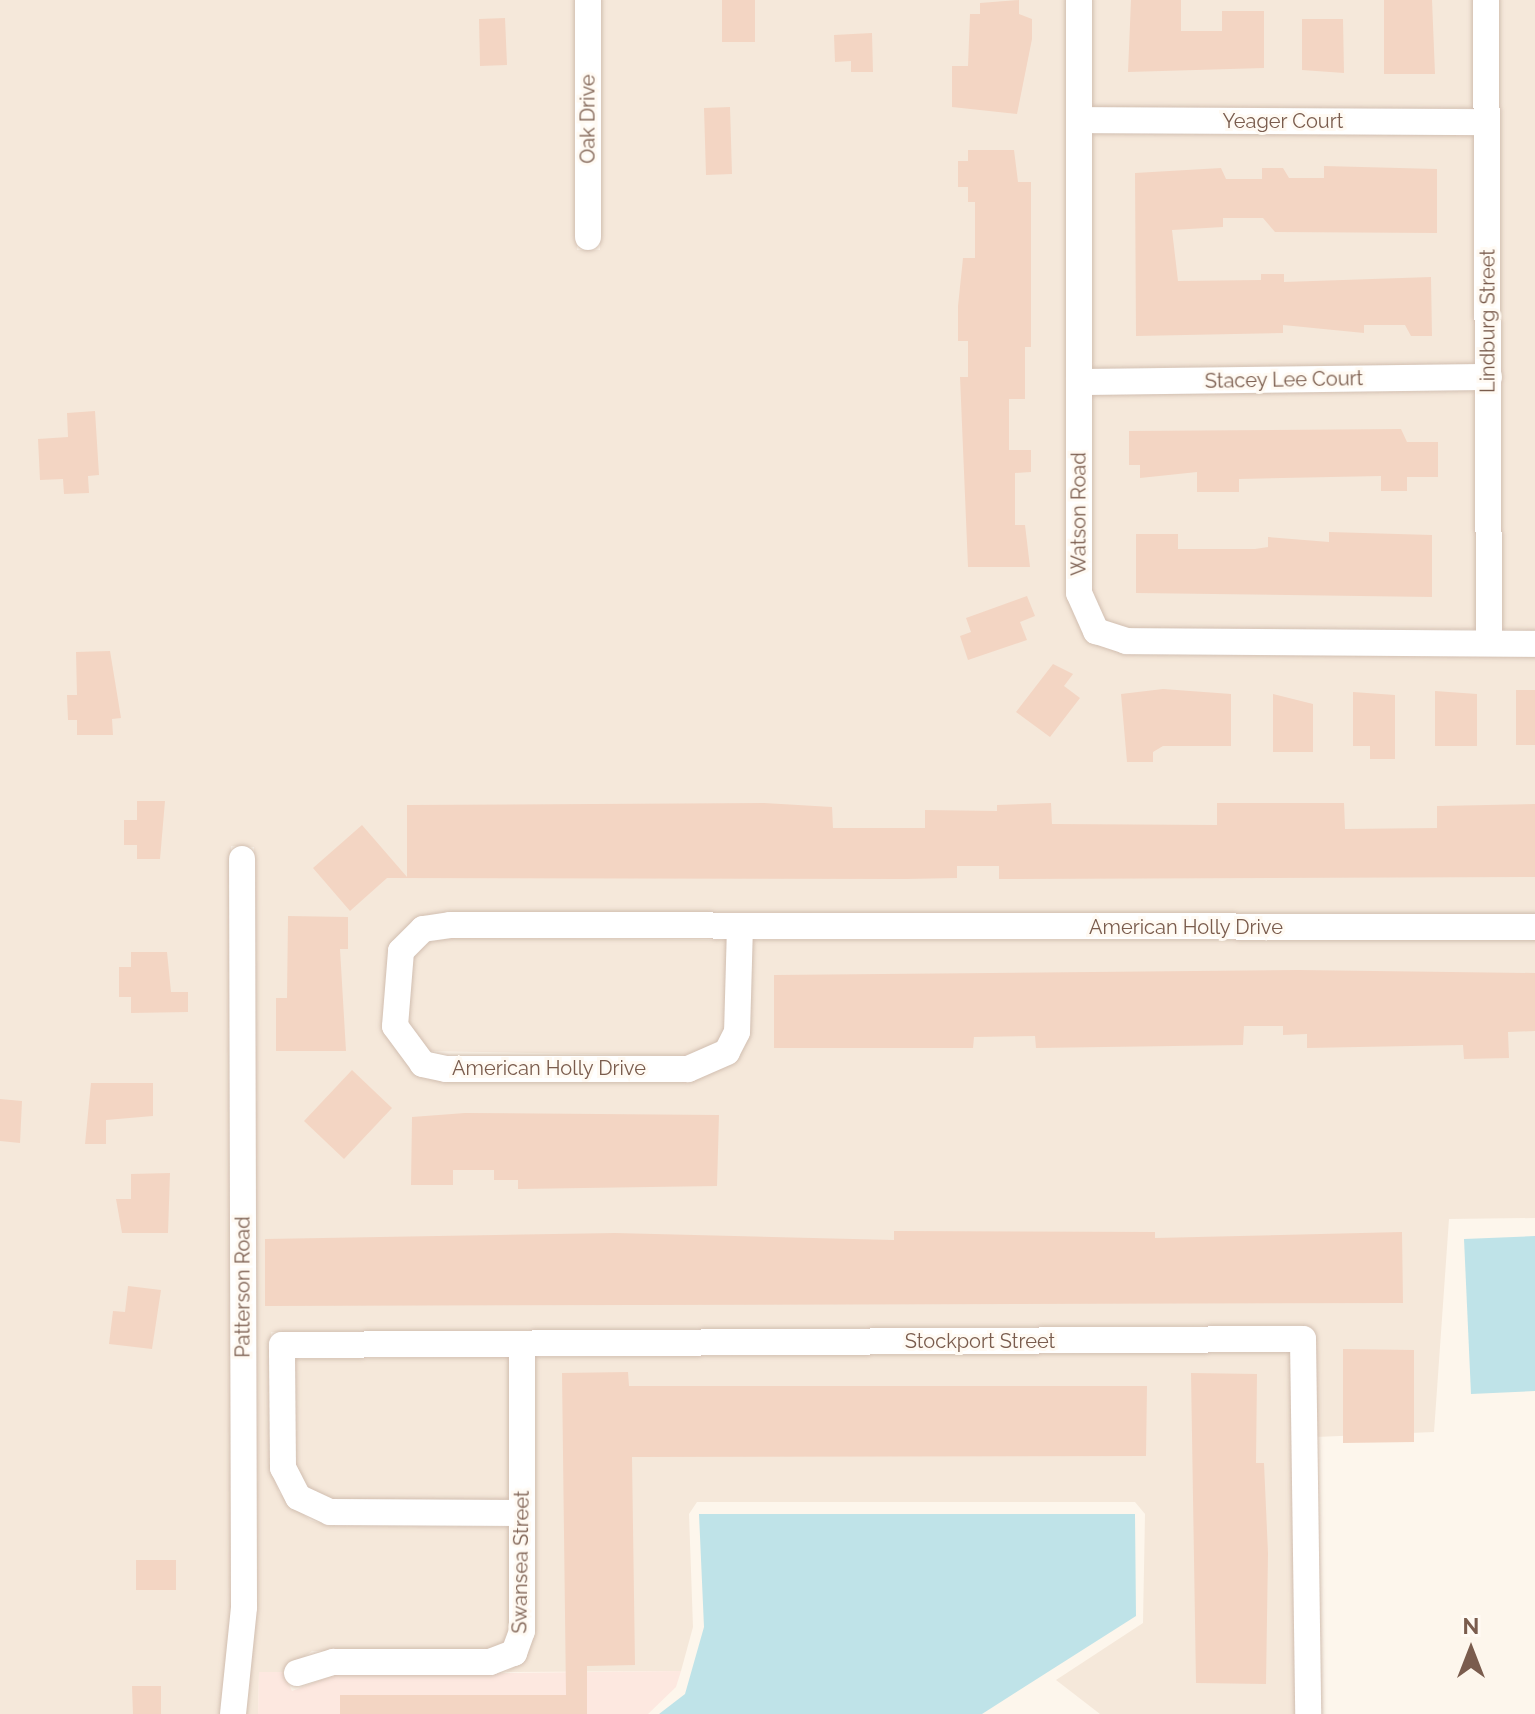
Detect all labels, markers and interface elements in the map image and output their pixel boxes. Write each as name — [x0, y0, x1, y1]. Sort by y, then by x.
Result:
street label: Oak Drive — [576, 74, 600, 164]
street label: Yeager Court — [1222, 109, 1344, 133]
street label: Lindburg Street — [1476, 249, 1500, 393]
street label: Stacey Lee Court — [1204, 367, 1364, 393]
street label: Watson Road — [1067, 452, 1091, 576]
street label: American Holly Drive — [1089, 915, 1283, 939]
street label: American Holly Drive — [452, 1056, 646, 1080]
street label: Patterson Road — [231, 1216, 255, 1358]
street label: Stockport Street — [905, 1329, 1055, 1353]
street label: Swansea Street — [508, 1490, 534, 1634]
north arrow — [1431, 1610, 1511, 1690]
text: N — [1463, 1613, 1479, 1639]

